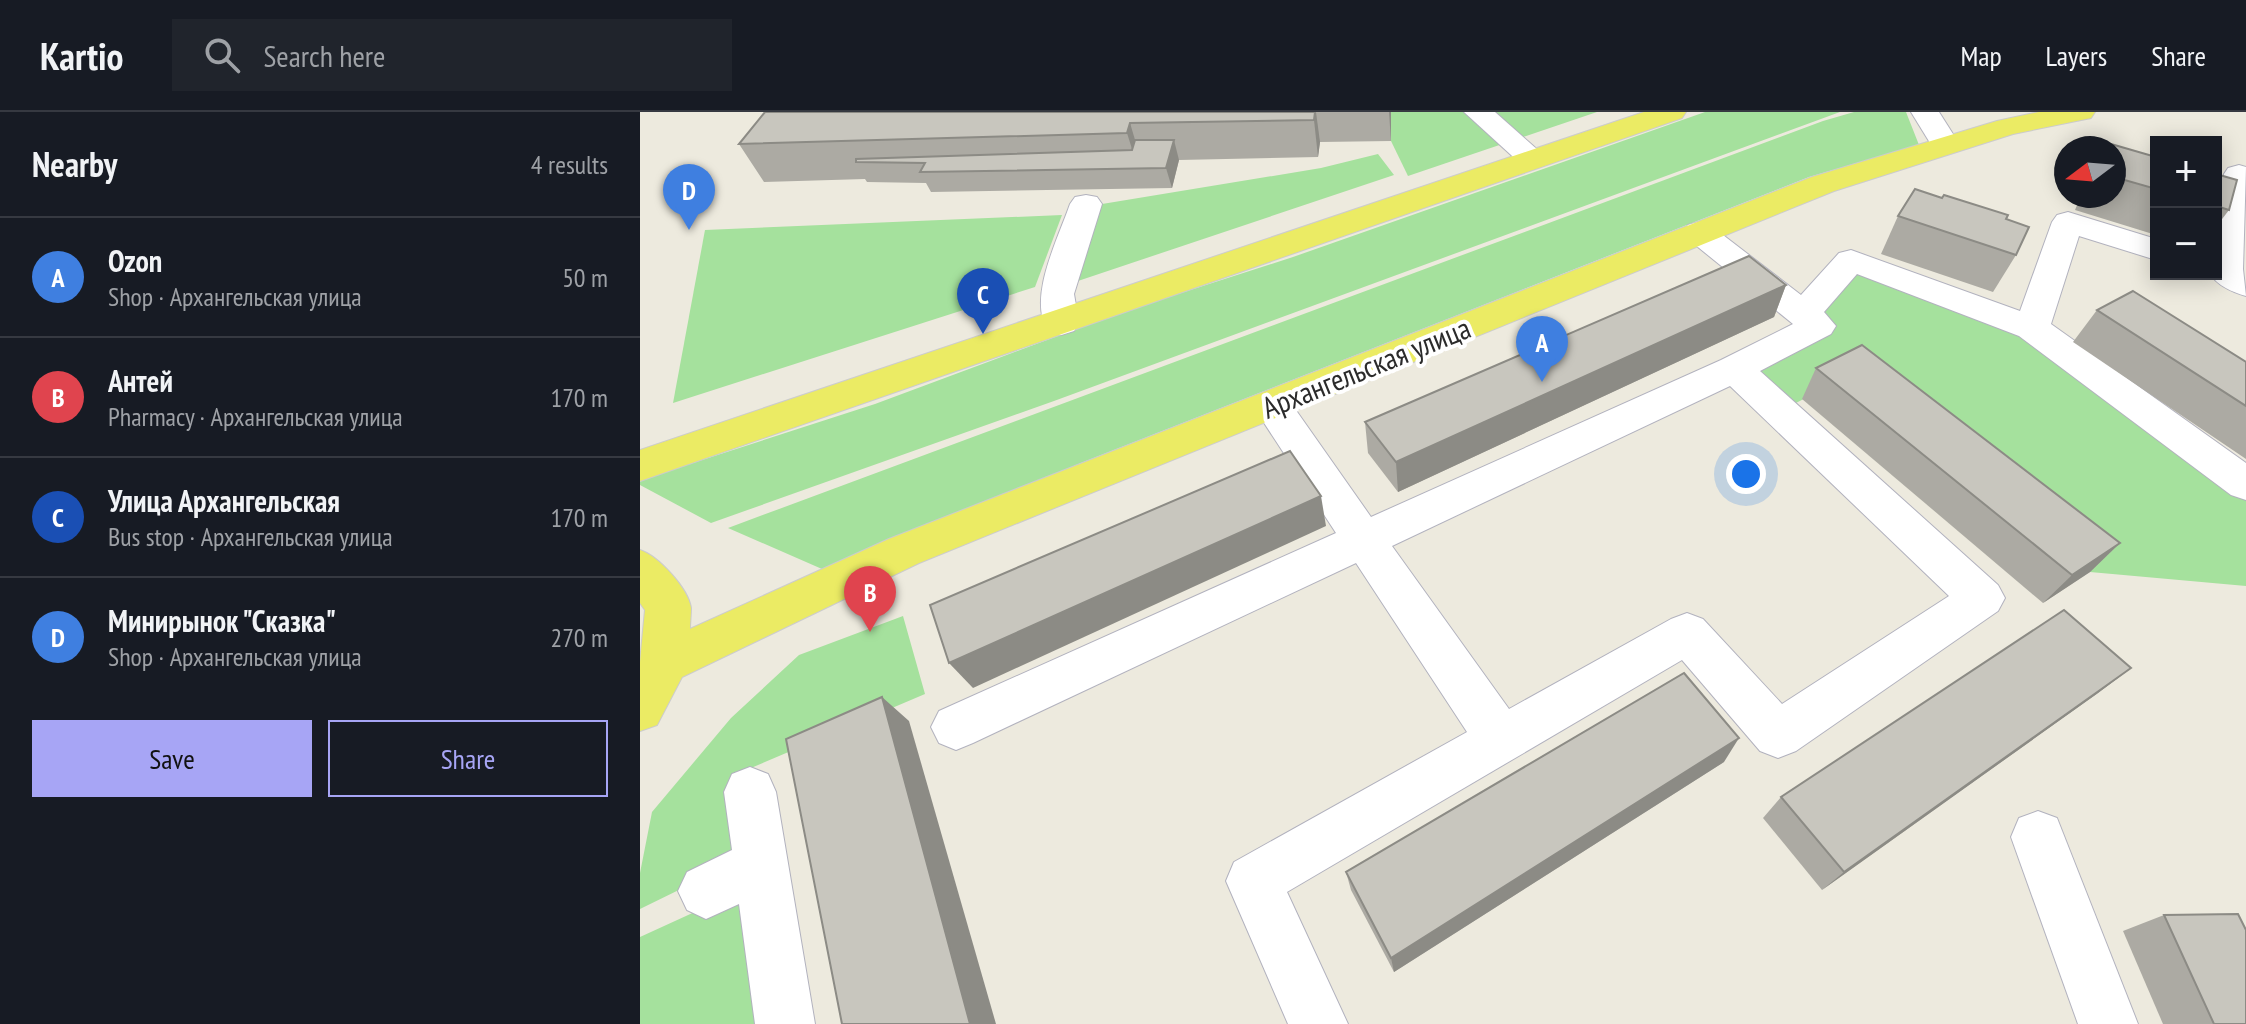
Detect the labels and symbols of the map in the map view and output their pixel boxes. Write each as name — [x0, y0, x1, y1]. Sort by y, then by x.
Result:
north arrow — [2054, 136, 2126, 208]
pin: D — [663, 164, 715, 230]
pin: C — [957, 268, 1009, 334]
street label: Архангельская улица — [1256, 307, 1476, 427]
pin: A — [1516, 316, 1568, 382]
your location — [1726, 454, 1766, 494]
pin: B — [844, 566, 896, 632]

